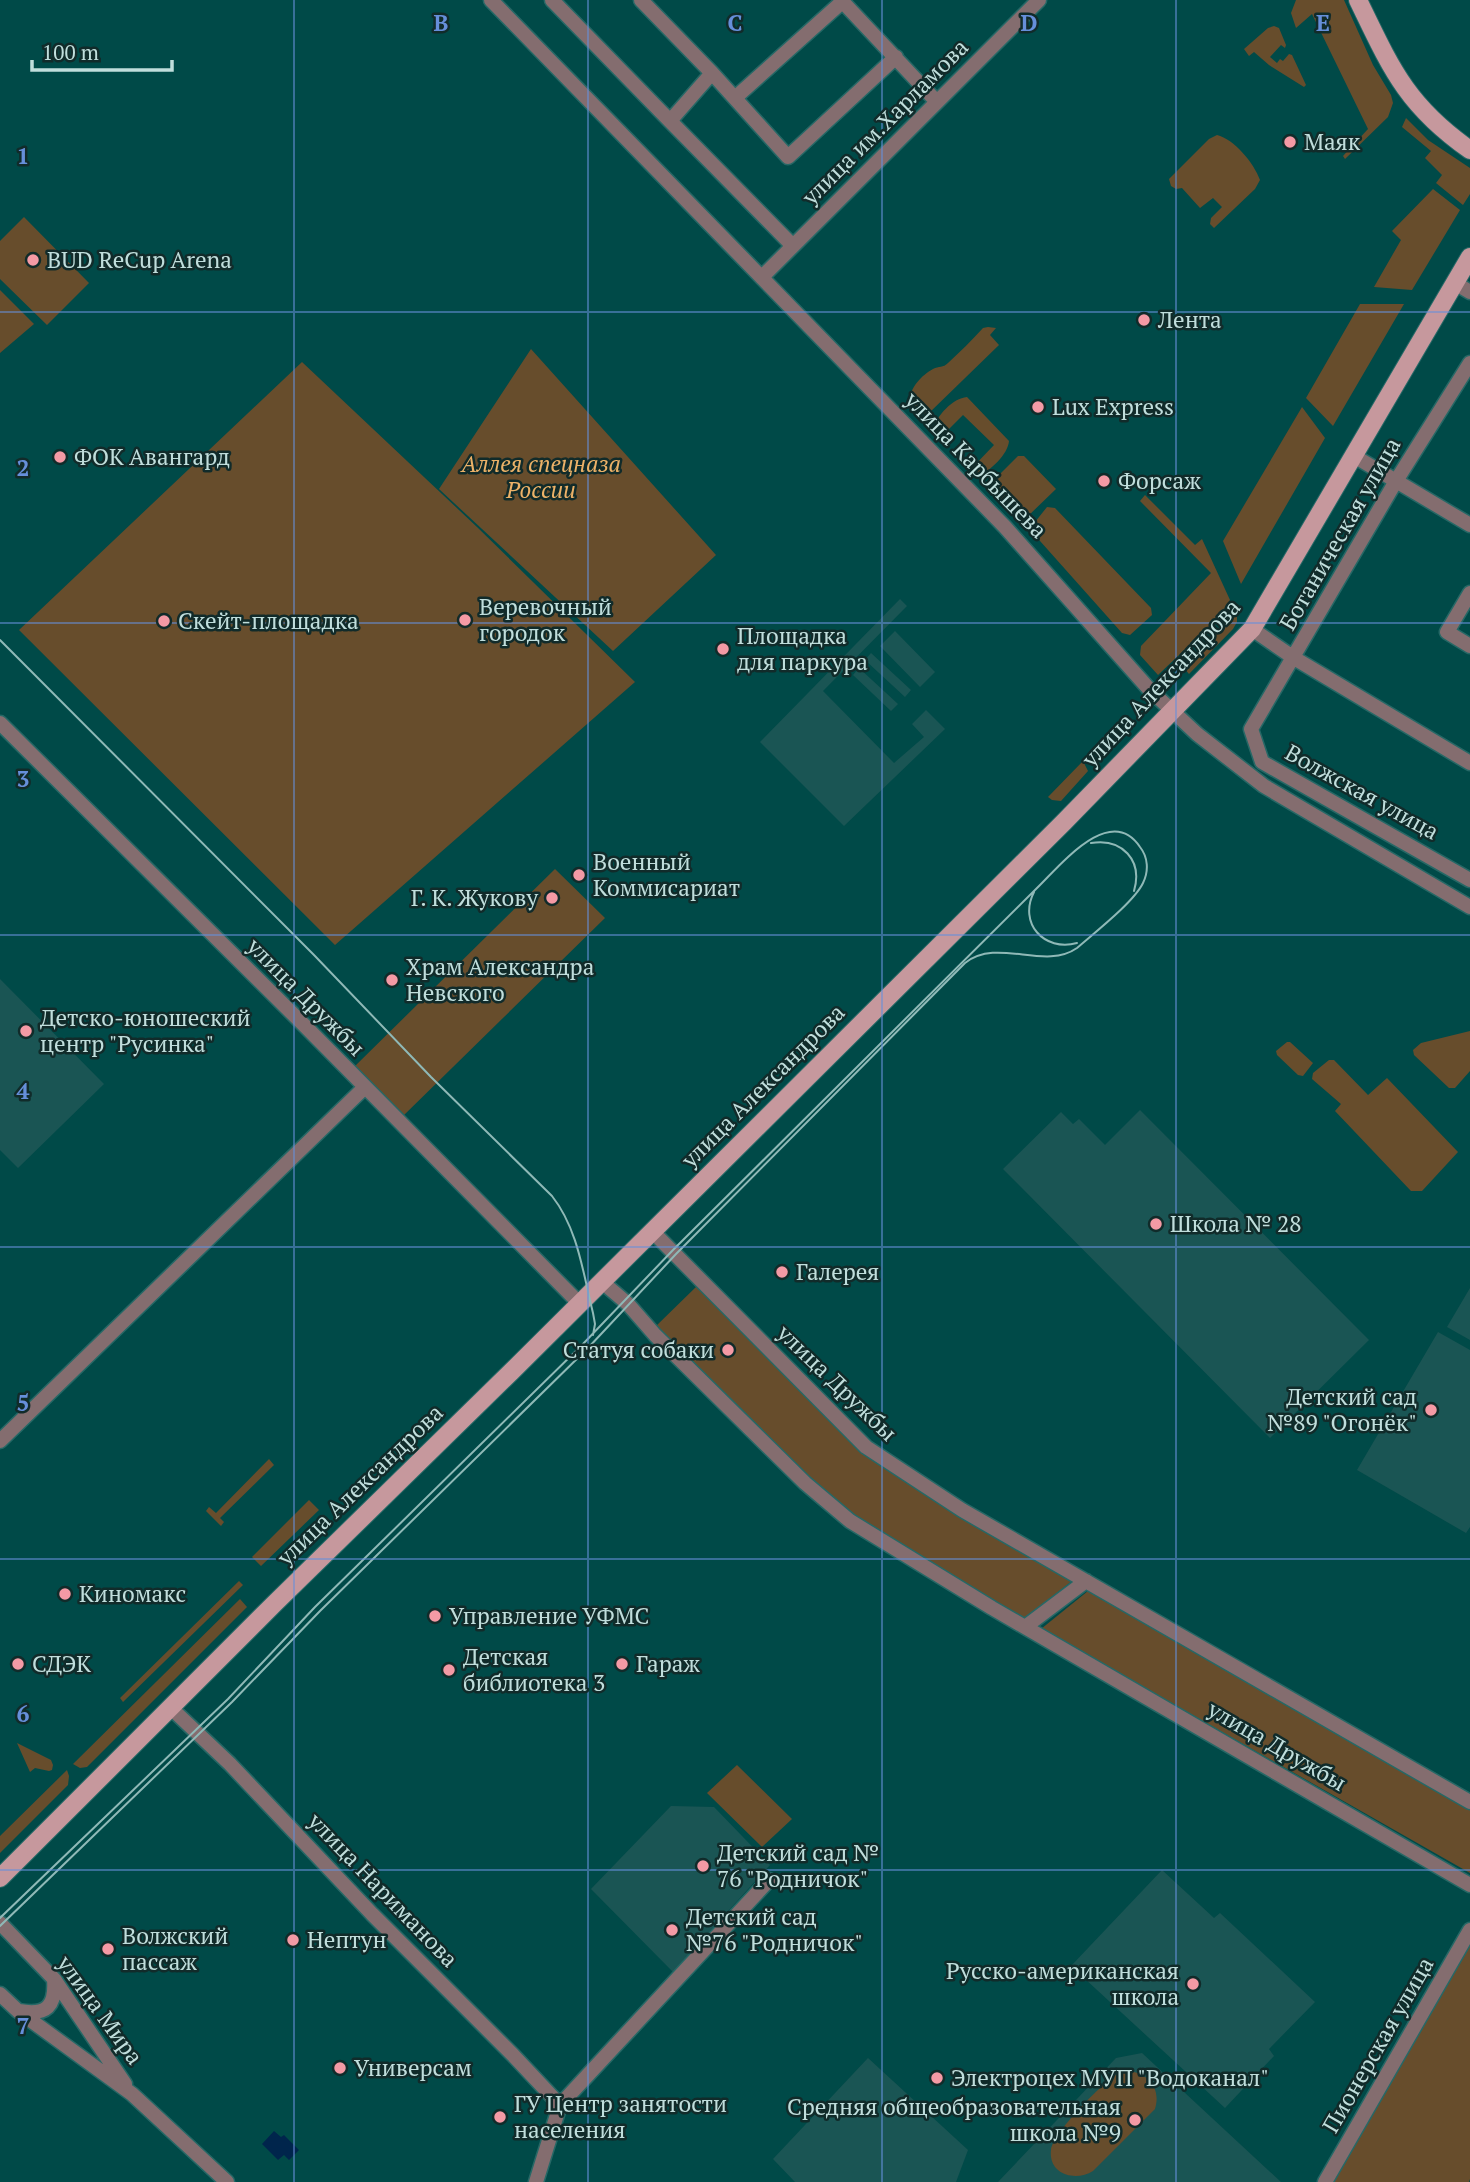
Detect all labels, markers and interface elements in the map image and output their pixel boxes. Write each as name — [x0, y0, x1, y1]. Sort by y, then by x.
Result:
text: B — [434, 7, 449, 38]
text: C — [728, 7, 743, 38]
text: D — [1021, 7, 1038, 38]
text: E — [1316, 7, 1330, 38]
scale bar — [32, 28, 172, 72]
street label: улица им.Харламова — [794, 31, 975, 212]
text: 100 m — [42, 38, 99, 66]
place label: Маяк — [1304, 126, 1361, 157]
marker: Маяк — [1282, 134, 1298, 150]
text: 1 — [17, 140, 30, 171]
place label: BUD ReCup Arena — [47, 244, 232, 275]
marker: BUD ReCup Arena — [25, 252, 41, 268]
place label: Лента — [1157, 304, 1222, 335]
marker: Лента — [1136, 312, 1152, 328]
street label: улица Карбышева — [898, 384, 1055, 545]
place label: Lux Express — [1052, 391, 1174, 422]
marker: Lux Express — [1030, 399, 1046, 415]
street label: Ботаническая улица — [1272, 431, 1408, 636]
place label: ФОК Авангард — [74, 441, 230, 472]
park label: Аллея спецназа России — [459, 448, 621, 505]
marker: ФОК Авангард — [52, 449, 68, 465]
text: 2 — [17, 452, 30, 483]
place label: Форсаж — [1118, 465, 1201, 496]
marker: Форсаж — [1096, 473, 1112, 489]
place label: Веревочный городок — [479, 591, 612, 648]
street label: улица Александрова — [1074, 592, 1247, 774]
place label: Скейт-площадка — [178, 605, 359, 636]
marker: Веревочный городок — [457, 612, 473, 628]
marker: Скейт-площадка — [156, 613, 172, 629]
place label: Площадка для паркура — [737, 620, 868, 677]
marker: Площадка для паркура — [715, 641, 731, 657]
street label: Волжская улица — [1280, 737, 1445, 847]
text: 3 — [17, 763, 30, 794]
place label: Военный Коммисариат — [593, 846, 740, 903]
marker: Военный Коммисариат — [571, 867, 587, 883]
place label: Г. К. Жукову — [411, 882, 538, 913]
marker: Г. К. Жукову — [544, 890, 560, 906]
street label: улица Дружбы — [240, 930, 372, 1063]
place label: Храм Александра Невского — [406, 951, 595, 1008]
marker: Храм Александра Невского — [384, 972, 400, 988]
street label: улица Александрова — [673, 997, 852, 1175]
place label: Детско-юношеский центр "Русинка" — [40, 1002, 251, 1059]
marker: Детско-юношеский центр "Русинка" — [18, 1023, 34, 1039]
text: 4 — [17, 1075, 30, 1106]
place label: Школа № 28 — [1170, 1208, 1301, 1239]
marker: Школа № 28 — [1148, 1216, 1164, 1232]
place label: Галерея — [796, 1256, 879, 1287]
marker: Галерея — [774, 1264, 790, 1280]
street label: улица Дружбы — [770, 1317, 904, 1448]
place label: Статуя собаки — [563, 1334, 714, 1365]
marker: Статуя собаки — [720, 1342, 736, 1358]
place label: Детский сад №89 "Огонёк" — [1267, 1381, 1417, 1438]
text: 5 — [17, 1387, 30, 1418]
street label: улица Александрова — [269, 1397, 450, 1573]
marker: Детский сад №89 "Огонёк" — [1423, 1402, 1439, 1418]
place label: Киномакс — [79, 1578, 186, 1609]
marker: Киномакс — [57, 1586, 73, 1602]
place label: Управление УФМС — [449, 1600, 649, 1631]
marker: Управление УФМС — [427, 1608, 443, 1624]
place label: Детская библиотека 3 — [463, 1641, 605, 1698]
place label: СДЭК — [32, 1648, 91, 1679]
place label: Гараж — [636, 1648, 700, 1679]
marker: СДЭК — [10, 1656, 26, 1672]
marker: Гараж — [614, 1656, 630, 1672]
marker: Детская библиотека 3 — [441, 1662, 457, 1678]
street label: улица Дружбы — [1201, 1693, 1352, 1798]
text: 6 — [17, 1698, 30, 1729]
street label: улица Нариманова — [301, 1805, 465, 1974]
place label: Детский сад № 76 "Родничок" — [717, 1837, 879, 1894]
marker: Детский сад № 76 "Родничок" — [695, 1858, 711, 1874]
place label: Детский сад №76 "Родничок" — [686, 1901, 863, 1958]
place label: Волжский пассаж — [122, 1920, 228, 1977]
marker: Детский сад №76 "Родничок" — [664, 1922, 680, 1938]
place label: Нептун — [307, 1924, 387, 1955]
marker: Нептун — [285, 1932, 301, 1948]
marker: Волжский пассаж — [100, 1941, 116, 1957]
street label: улица Мира — [50, 1948, 151, 2071]
street label: Пионерская улица — [1315, 1951, 1441, 2138]
place label: Русско-американская школа — [946, 1955, 1179, 2012]
marker: Русско-американская школа — [1185, 1976, 1201, 1992]
text: 7 — [17, 2010, 30, 2041]
place label: Универсам — [354, 2052, 472, 2083]
marker: Универсам — [332, 2060, 348, 2076]
place label: Электроцех МУП "Водоканал" — [951, 2062, 1269, 2093]
marker: Электроцех МУП "Водоканал" — [929, 2070, 945, 2086]
place label: ГУ Центр занятости населения — [514, 2088, 727, 2145]
place label: Средняя общеобразовательная школа №9 — [787, 2091, 1121, 2148]
marker: ГУ Центр занятости населения — [492, 2109, 508, 2125]
marker: Средняя общеобразовательная школа №9 — [1127, 2112, 1143, 2128]

